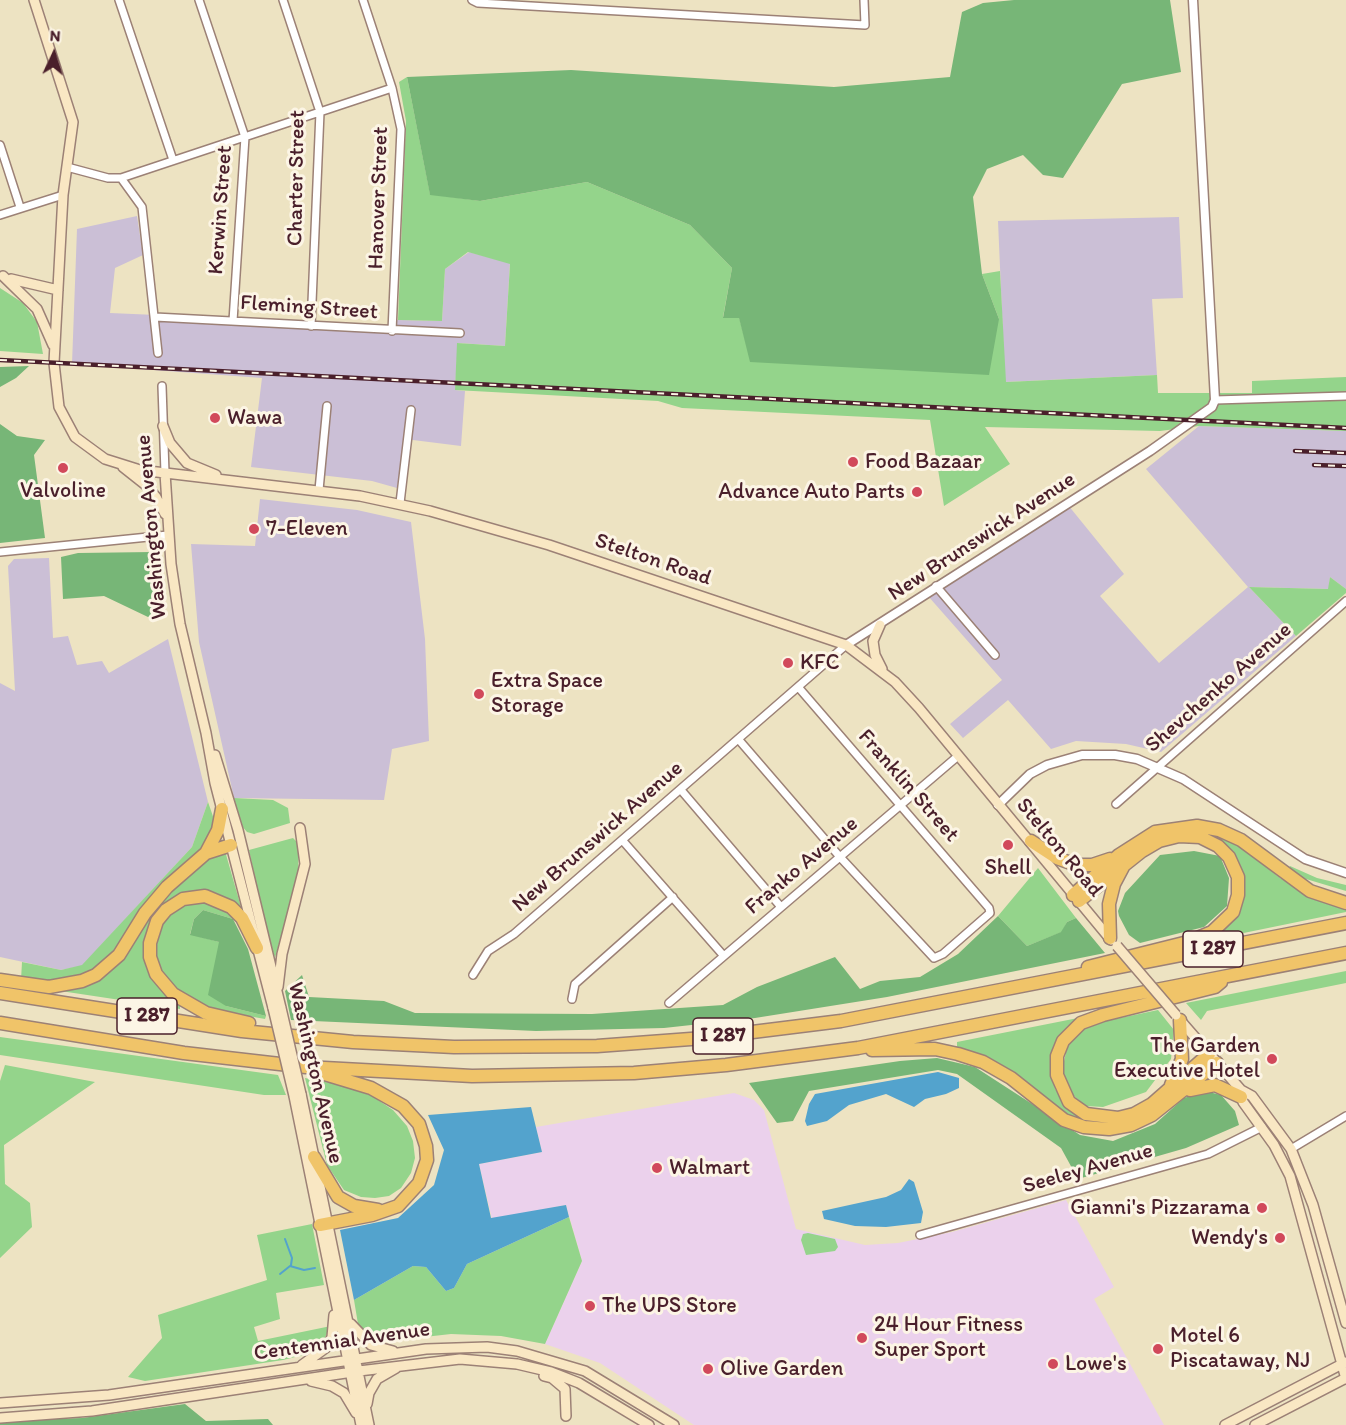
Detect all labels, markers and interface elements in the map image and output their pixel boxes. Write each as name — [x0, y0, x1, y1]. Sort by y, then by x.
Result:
north arrow — [24, 24, 84, 84]
text: N — [49, 26, 61, 45]
street label: Charter Street — [283, 110, 311, 246]
street label: Hanover Street — [363, 126, 395, 270]
street label: Kerwin Street — [203, 145, 239, 275]
street label: Fleming Street — [239, 290, 379, 326]
place label: Wawa — [227, 405, 282, 431]
marker: Wawa — [208, 411, 222, 425]
street label: Washington Avenue — [131, 433, 173, 621]
place label: Food Bazaar — [865, 449, 982, 475]
marker: Food Bazaar — [846, 455, 860, 469]
marker: Valvoline — [56, 461, 70, 475]
street label: New Brunswick Avenue — [883, 467, 1081, 607]
place label: Valvoline — [20, 478, 106, 504]
place label: Advance Auto Parts — [718, 479, 905, 505]
marker: Advance Auto Parts — [910, 485, 924, 499]
place label: 7-Eleven — [266, 516, 348, 542]
marker: 7-Eleven — [247, 522, 261, 536]
street label: Stelton Road — [591, 528, 715, 592]
street label: Shevchenko Avenue — [1140, 617, 1298, 759]
place label: KFC — [800, 650, 840, 676]
marker: KFC — [781, 656, 795, 670]
place label: Extra Space Storage — [491, 668, 603, 720]
marker: Extra Space Storage — [472, 687, 486, 701]
street label: Franklin Street — [852, 724, 964, 848]
street label: New Brunswick Avenue — [507, 756, 689, 918]
street label: Stelton Road — [1010, 793, 1108, 903]
street label: Franko Avenue — [740, 811, 864, 921]
marker: Shell — [1001, 838, 1015, 852]
place label: Shell — [984, 855, 1032, 881]
road number: I 287 — [1183, 931, 1243, 967]
street label: Washington Avenue — [281, 980, 349, 1166]
road number: I 287 — [117, 998, 177, 1034]
road number: I 287 — [693, 1018, 753, 1054]
place label: The Garden Executive Hotel — [1114, 1033, 1260, 1084]
marker: The Garden Executive Hotel — [1265, 1052, 1279, 1066]
street label: Seeley Avenue — [1020, 1138, 1156, 1200]
place label: Walmart — [669, 1155, 750, 1181]
marker: Walmart — [650, 1161, 664, 1175]
place label: Gianni's Pizzarama — [1070, 1195, 1250, 1221]
marker: Gianni's Pizzarama — [1255, 1201, 1269, 1215]
place label: Wendy's — [1191, 1225, 1268, 1251]
marker: Wendy's — [1273, 1231, 1287, 1245]
place label: The UPS Store — [602, 1293, 737, 1319]
marker: The UPS Store — [583, 1299, 597, 1313]
place label: 24 Hour Fitness Super Sport — [874, 1312, 1023, 1364]
street label: Centennial Avenue — [252, 1317, 432, 1367]
place label: Motel 6 Piscataway, NJ — [1170, 1323, 1310, 1374]
marker: 24 Hour Fitness Super Sport — [855, 1331, 869, 1345]
marker: Motel 6 Piscataway, NJ — [1151, 1342, 1165, 1356]
place label: Lowe's — [1065, 1351, 1127, 1377]
place label: Olive Garden — [720, 1356, 843, 1382]
marker: Lowe's — [1046, 1357, 1060, 1371]
marker: Olive Garden — [701, 1362, 715, 1376]

